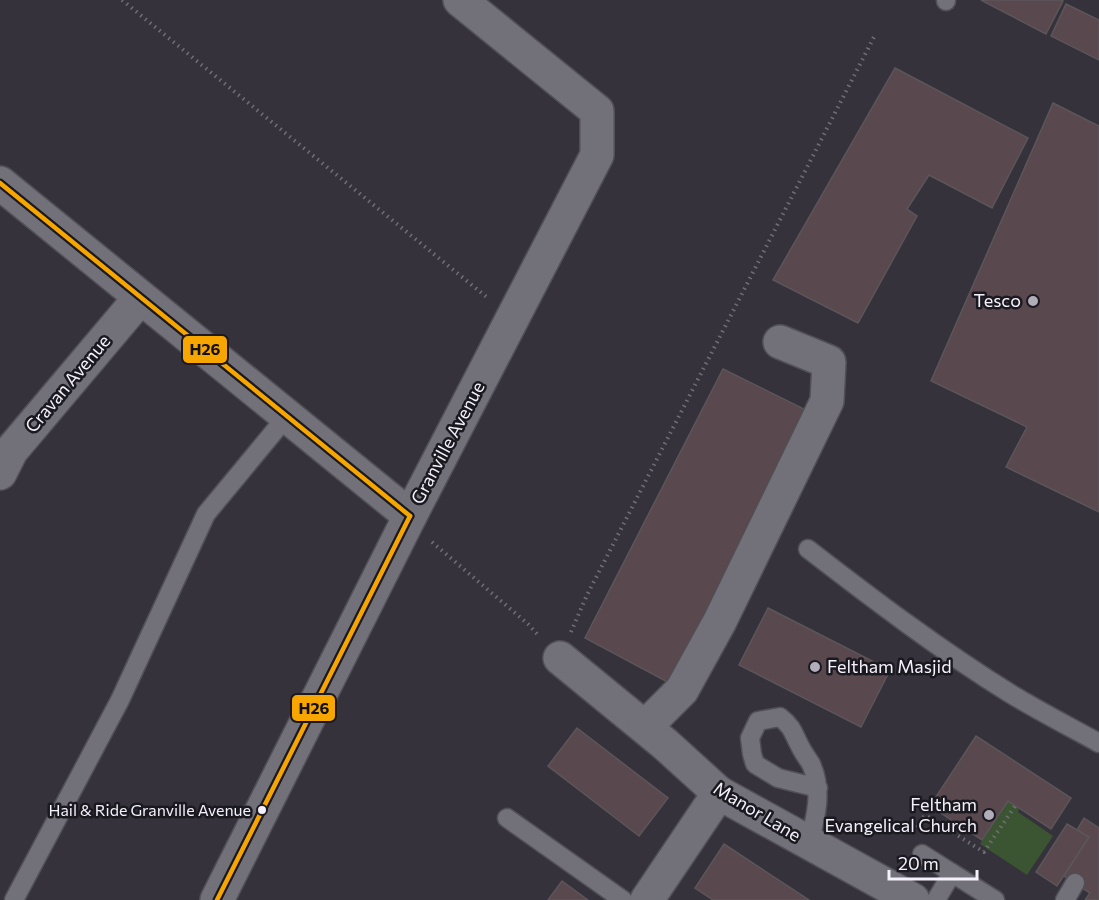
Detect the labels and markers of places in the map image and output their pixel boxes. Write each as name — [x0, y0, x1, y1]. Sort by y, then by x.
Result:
place label: Tesco — [974, 289, 1021, 311]
marker: Tesco — [1026, 294, 1040, 308]
place label: Feltham Masjid — [827, 655, 952, 677]
marker: Feltham Masjid — [808, 660, 822, 674]
place label: Feltham Evangelical Church — [824, 793, 977, 836]
place label: Hail & Ride Granville Avenue — [48, 800, 251, 819]
marker: Hail & Ride Granville Avenue — [256, 804, 268, 816]
marker: Feltham Evangelical Church — [982, 808, 996, 822]

